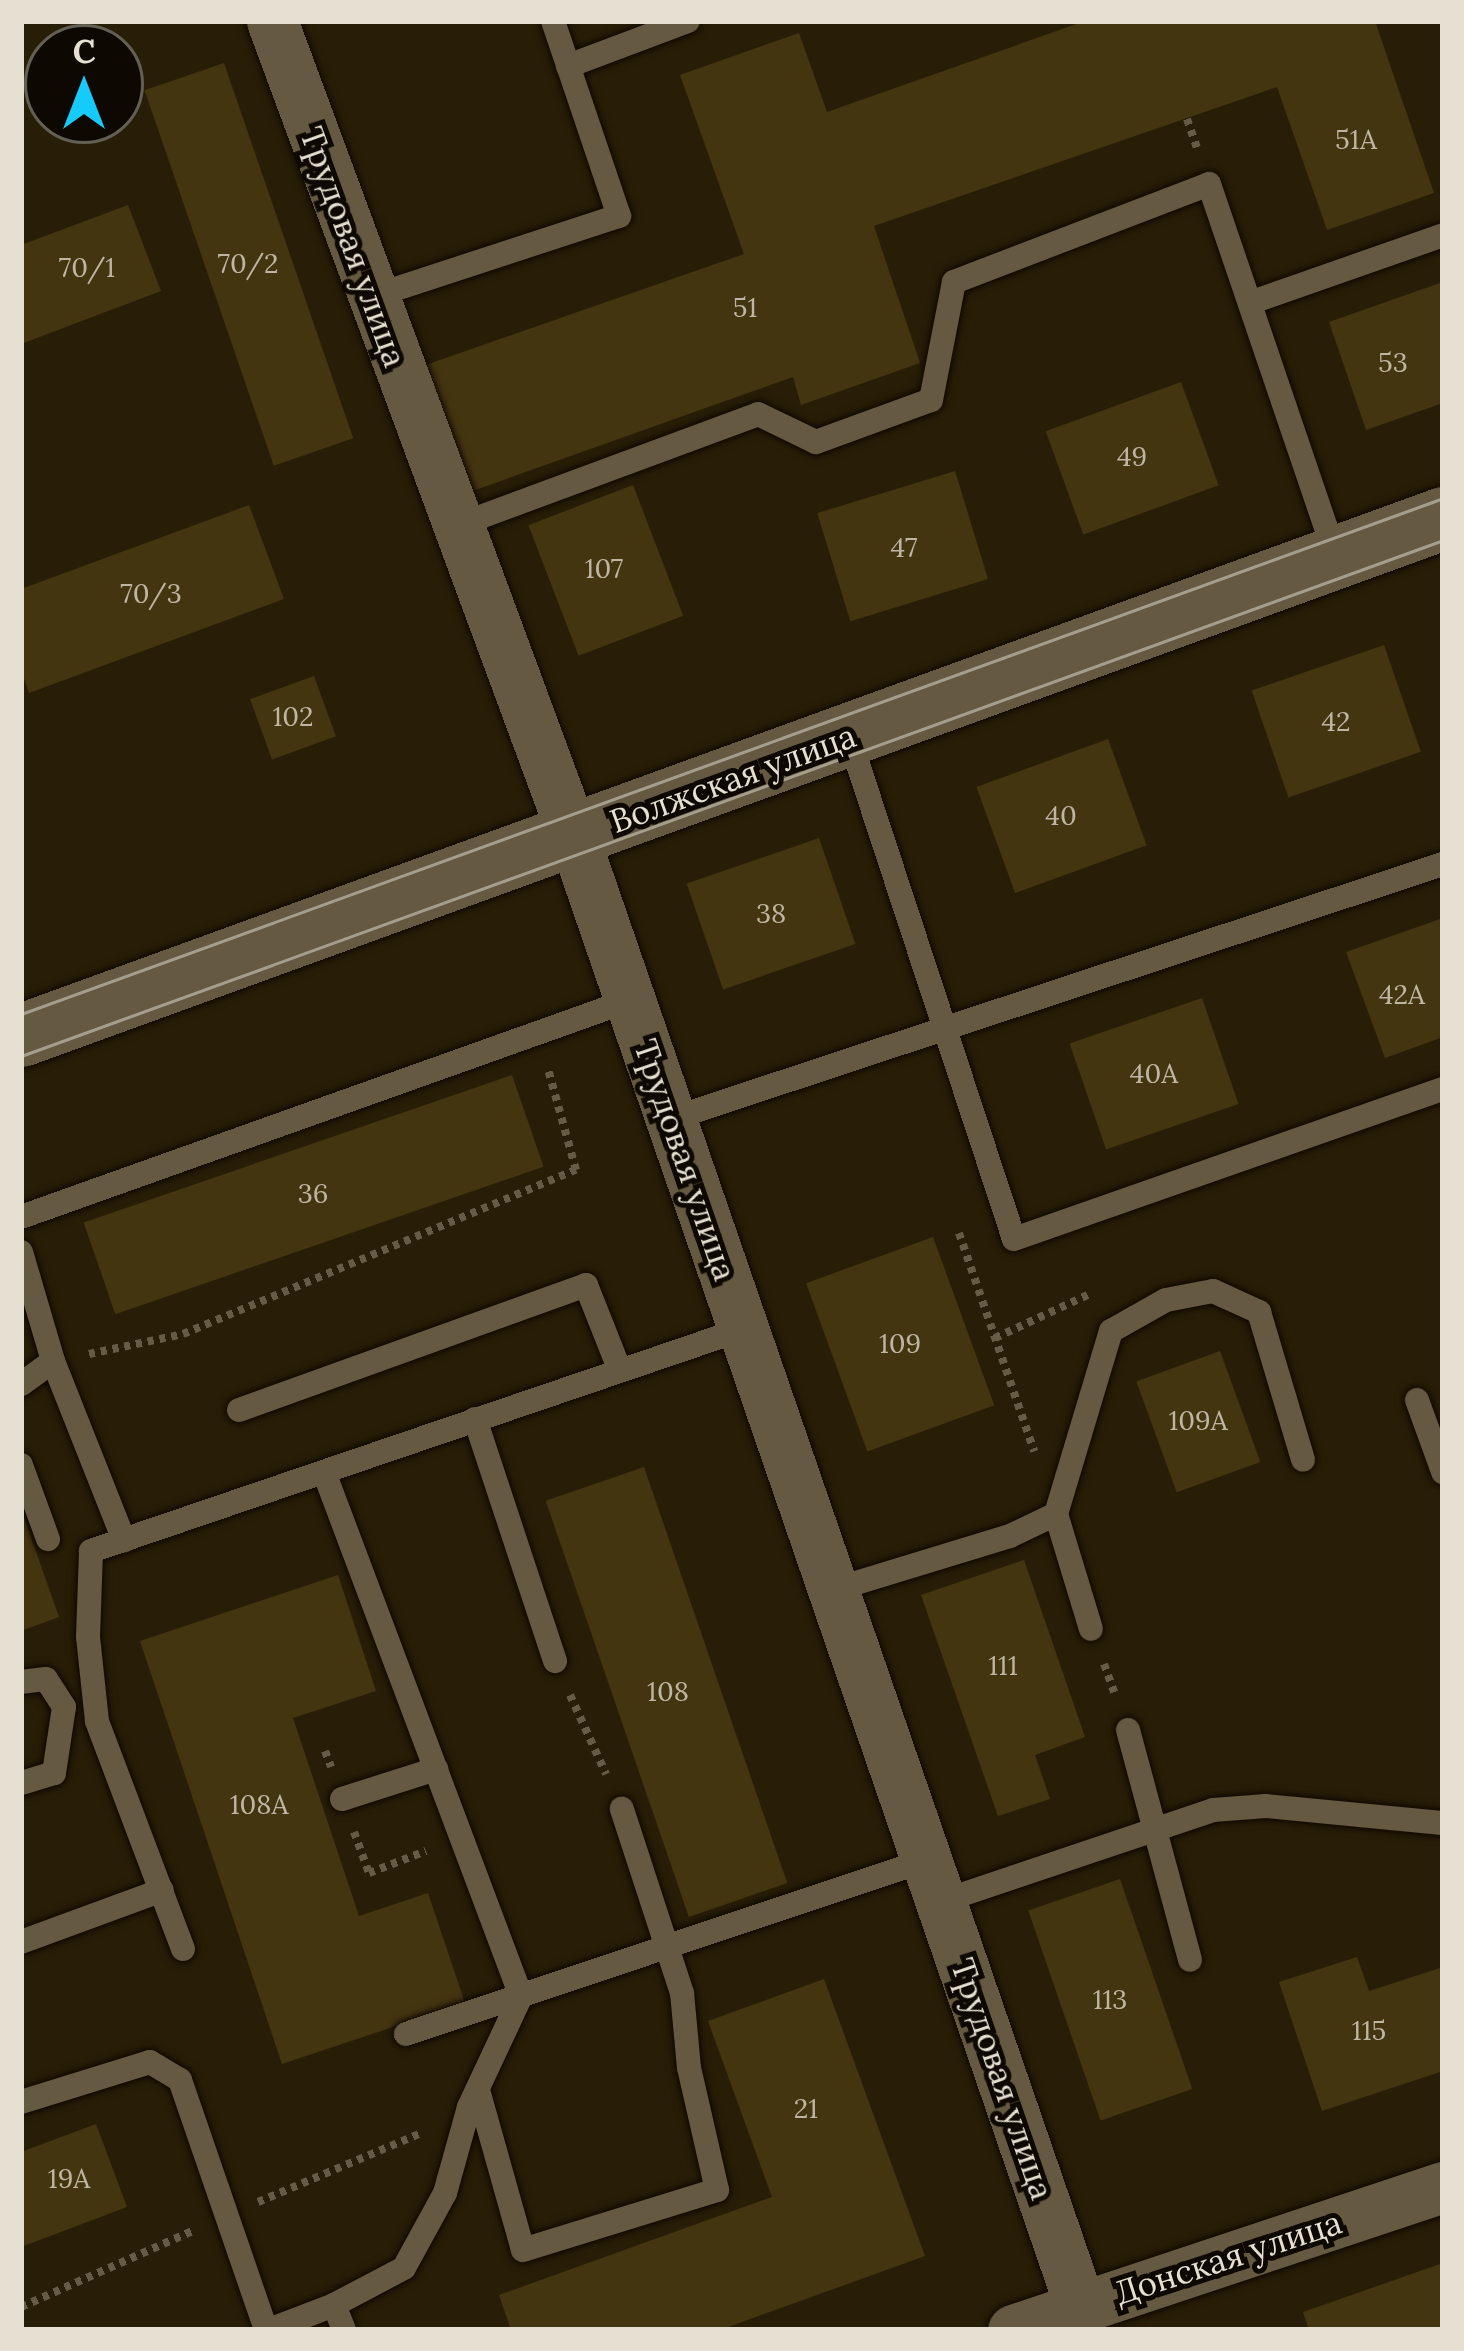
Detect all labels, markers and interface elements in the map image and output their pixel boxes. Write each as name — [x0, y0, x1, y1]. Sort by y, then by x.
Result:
north arrow — [24, 24, 144, 144]
text: С — [73, 30, 95, 72]
street label: Трудовая улица — [291, 122, 415, 372]
house number: 51А — [1335, 124, 1377, 156]
house number: 70/2 — [217, 248, 279, 280]
house number: 70/1 — [59, 252, 115, 284]
house number: 51 — [733, 292, 757, 324]
house number: 53 — [1378, 347, 1408, 379]
house number: 49 — [1117, 441, 1147, 473]
house number: 47 — [890, 532, 918, 564]
house number: 107 — [585, 553, 623, 585]
house number: 70/3 — [120, 578, 182, 610]
house number: 102 — [273, 701, 313, 733]
house number: 42 — [1321, 706, 1351, 738]
street label: Волжская улица — [605, 716, 861, 842]
house number: 40 — [1045, 800, 1077, 832]
house number: 38 — [756, 898, 786, 930]
house number: 42А — [1379, 979, 1425, 1011]
street label: Трудовая улица — [625, 1034, 745, 1286]
house number: 40А — [1130, 1058, 1178, 1090]
house number: 36 — [298, 1178, 328, 1210]
house number: 109 — [879, 1328, 921, 1360]
house number: 109А — [1168, 1405, 1228, 1437]
house number: 111 — [988, 1650, 1018, 1682]
house number: 108 — [647, 1676, 689, 1708]
house number: 108А — [230, 1789, 288, 1821]
street label: Трудовая улица — [942, 1953, 1062, 2205]
house number: 113 — [1093, 1984, 1127, 2016]
house number: 115 — [1352, 2015, 1386, 2047]
house number: 21 — [794, 2093, 818, 2125]
house number: 19А — [48, 2163, 90, 2195]
street label: Донская улица — [1109, 2203, 1347, 2313]

